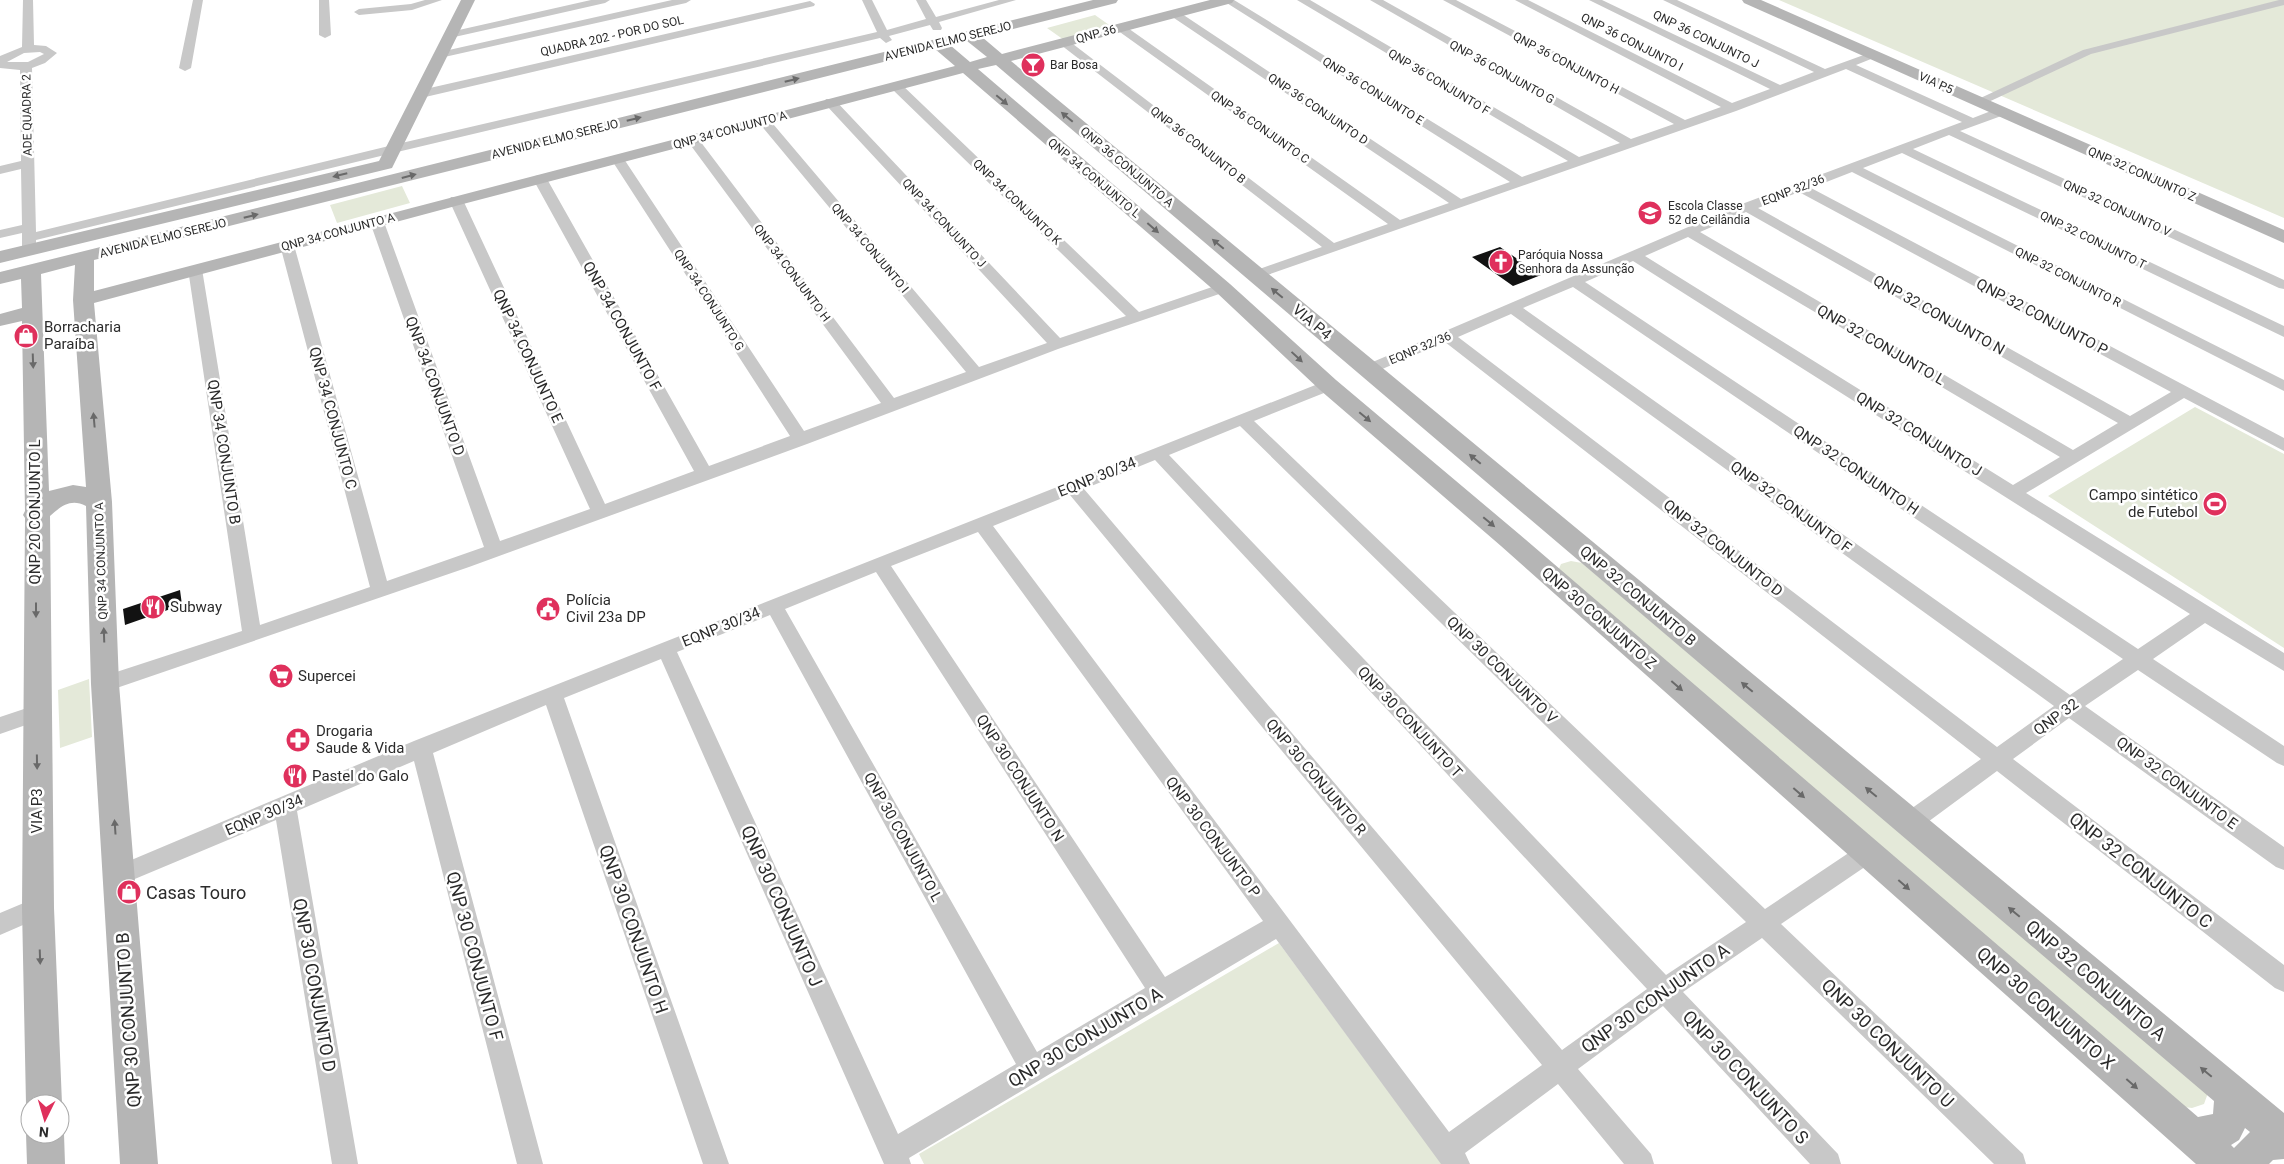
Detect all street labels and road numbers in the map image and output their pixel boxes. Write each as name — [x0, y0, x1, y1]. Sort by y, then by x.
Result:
street label: QNP 36 CONJUNTO J — [1651, 7, 1761, 71]
street label: QNP 36 CONJUNTO I — [1579, 10, 1685, 74]
street label: QUADRA 202 - POR DO SOL — [539, 13, 685, 59]
street label: AVENIDA ELMO SEREJO — [883, 18, 1013, 64]
street label: QNP 36 — [1074, 22, 1118, 46]
street label: QNP 36 CONJUNTO H — [1511, 29, 1621, 97]
street label: QNP 36 CONJUNTO G — [1447, 37, 1557, 107]
street label: QNP 36 CONJUNTO F — [1386, 46, 1493, 118]
street label: QNP 36 CONJUNTO E — [1320, 54, 1426, 128]
street label: VIA P5 — [1917, 69, 1956, 97]
street label: QNP 36 CONJUNTO D — [1265, 70, 1371, 148]
street label: ADE QUADRA 2 — [19, 74, 35, 156]
street label: QNP 36 CONJUNTO C — [1208, 88, 1312, 166]
street label: QNP 36 CONJUNTO B — [1148, 103, 1248, 187]
street label: QNP 34 CONJUNTO A — [672, 108, 789, 152]
street label: AVENIDA ELMO SEREJO — [490, 116, 620, 162]
street label: QNP 36 CONJUNTO A — [1078, 124, 1177, 210]
street label: QNP 34 CONJUNTO L — [1045, 135, 1143, 221]
street label: QNP 32 CONJUNTO Z — [2086, 144, 2198, 204]
street label: QNP 34 CONJUNTO K — [970, 156, 1064, 248]
street label: EQNP 32/36 — [1760, 172, 1827, 208]
street label: QNP 34 CONJUNTO J — [899, 176, 989, 270]
street label: QNP 32 CONJUNTO V — [2061, 177, 2173, 239]
street label: QNP 34 CONJUNTO I — [828, 200, 912, 296]
street label: QNP 32 CONJUNTO T — [2038, 208, 2148, 272]
street label: QNP 34 CONJUNTO A — [280, 210, 397, 254]
street label: AVENIDA ELMO SEREJO — [98, 215, 228, 261]
street label: QNP 34 CONJUNTO H — [751, 222, 833, 324]
street label: QNP 32 CONJUNTO R — [2013, 244, 2124, 310]
street label: QNP 34 CONJUNTO G — [671, 247, 747, 353]
street label: QNP 34 CONJUNTO F — [579, 258, 665, 394]
street label: QNP 32 CONJUNTO N — [1870, 271, 2008, 359]
street label: QNP 32 CONJUNTO P — [1973, 275, 2111, 359]
street label: QNP 34 CONJUNTO E — [489, 286, 567, 426]
street label: VIA P4 — [1289, 301, 1336, 344]
street label: QNP 32 CONJUNTO L — [1814, 301, 1948, 389]
street label: QNP 34 CONJUNTO D — [401, 314, 469, 458]
street label: EQNP 32/36 — [1387, 329, 1453, 367]
street label: QNP 34 CONJUNTO C — [305, 345, 361, 491]
street label: QNP 34 CONJUNTO B — [204, 378, 244, 526]
street label: QNP 32 CONJUNTO J — [1853, 388, 1985, 480]
street label: QNP 32 CONJUNTO H — [1790, 421, 1922, 519]
street label: QNP 20 CONJUNTO L — [26, 440, 44, 584]
street label: EQNP 30/34 — [1055, 453, 1139, 501]
street label: QNP 32 CONJUNTO F — [1727, 457, 1855, 557]
street label: QNP 32 CONJUNTO D — [1660, 496, 1786, 600]
street label: QNP 34 CONJUNTO A — [92, 502, 110, 620]
street label: QNP 32 CONJUNTO B — [1576, 542, 1700, 650]
street label: QNP 30 CONJUNTO Z — [1538, 563, 1660, 673]
street label: EQNP 30/34 — [679, 603, 763, 651]
street label: QNP 30 CONJUNTO V — [1443, 613, 1561, 728]
street label: QNP 30 CONJUNTO T — [1354, 663, 1466, 781]
street label: QNP 32 — [2030, 695, 2082, 739]
street label: QNP 30 CONJUNTO N — [972, 711, 1068, 845]
street label: QNP 30 CONJUNTO R — [1262, 715, 1370, 839]
street label: QNP 32 CONJUNTO E — [2113, 733, 2241, 833]
street label: QNP 30 CONJUNTO L — [860, 769, 946, 905]
street label: QNP 30 CONJUNTO P — [1162, 773, 1264, 901]
street label: VIA P3 — [28, 788, 46, 834]
street label: EQNP 30/34 — [222, 790, 306, 839]
street label: QNP 32 CONJUNTO C — [2065, 808, 2217, 932]
street label: QNP 30 CONJUNTO J — [737, 822, 827, 990]
street label: QNP 30 CONJUNTO H — [595, 842, 673, 1016]
street label: QNP 30 CONJUNTO F — [442, 869, 508, 1043]
street label: QNP 30 CONJUNTO D — [289, 896, 341, 1074]
street label: QNP 32 CONJUNTO A — [2022, 915, 2170, 1045]
street label: QNP 30 CONJUNTO B — [111, 932, 145, 1108]
street label: QNP 30 CONJUNTO A — [1577, 939, 1733, 1057]
street label: QNP 30 CONJUNTO X — [1973, 943, 2119, 1073]
street label: QNP 30 CONJUNTO U — [1817, 974, 1959, 1112]
street label: QNP 30 CONJUNTO A — [1004, 983, 1166, 1091]
street label: QNP 30 CONJUNTO S — [1679, 1006, 1814, 1148]

